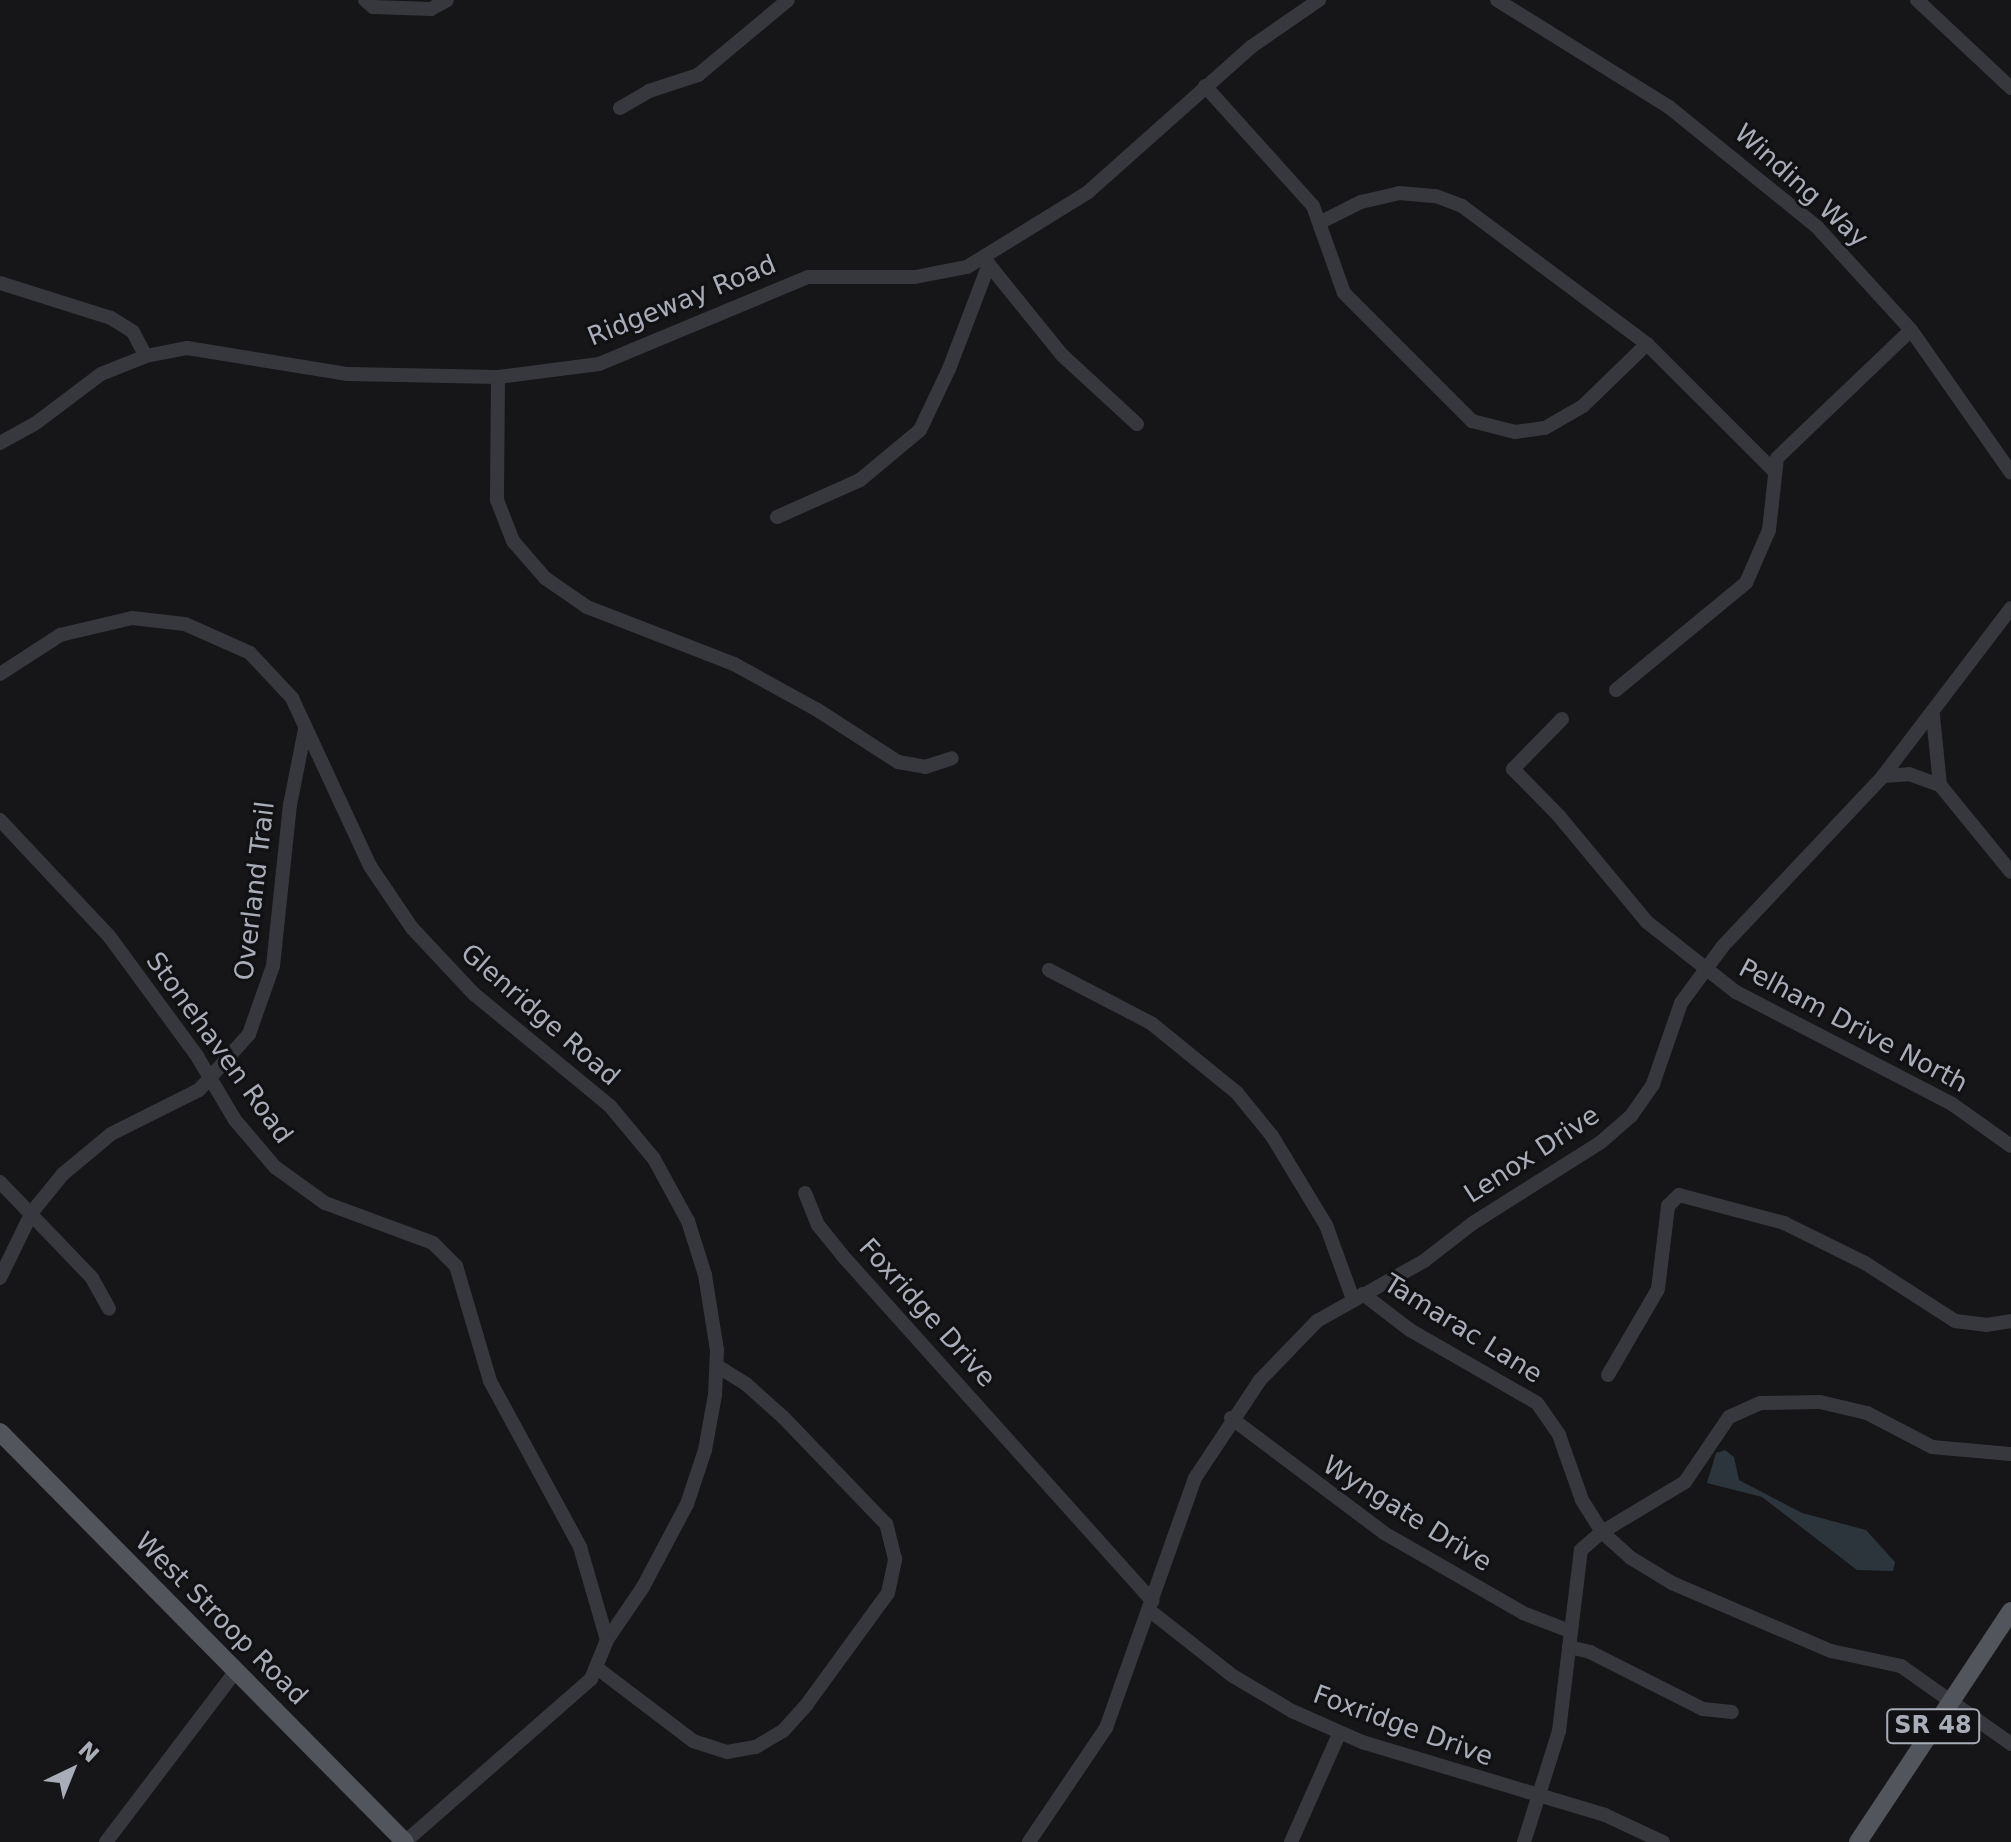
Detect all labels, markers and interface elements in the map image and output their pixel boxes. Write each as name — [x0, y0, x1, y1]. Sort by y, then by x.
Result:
street label: Winding Way — [1728, 118, 1874, 254]
street label: Ridgeway Road — [583, 249, 781, 353]
street label: Overland Trail — [229, 800, 281, 982]
street label: Glenridge Road — [454, 938, 626, 1092]
street label: Stonehaven Road — [139, 946, 299, 1150]
street label: Pelham Drive North — [1733, 953, 1973, 1099]
street label: Lenox Drive — [1459, 1100, 1605, 1210]
street label: Foxridge Drive — [852, 1232, 1002, 1394]
street label: Tamarac Lane — [1378, 1268, 1548, 1390]
street label: Wyngate Drive — [1317, 1450, 1497, 1578]
street label: West Stroop Road — [128, 1526, 314, 1712]
street label: Foxridge Drive — [1309, 1679, 1497, 1773]
road number: SR 48 — [1885, 1706, 1981, 1746]
north arrow — [32, 1730, 112, 1810]
text: N — [73, 1737, 104, 1768]

